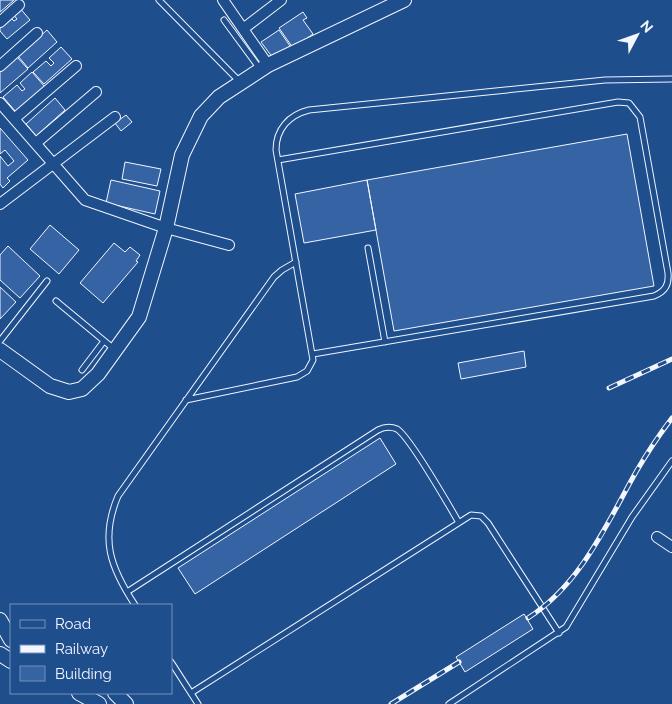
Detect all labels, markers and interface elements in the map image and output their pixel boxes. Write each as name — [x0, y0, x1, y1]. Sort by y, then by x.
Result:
north arrow — [612, 10, 662, 60]
text: N — [637, 17, 656, 36]
legend — [10, 604, 172, 694]
text: Road — [55, 615, 91, 633]
text: Railway — [55, 640, 108, 658]
text: Building — [55, 665, 112, 683]

